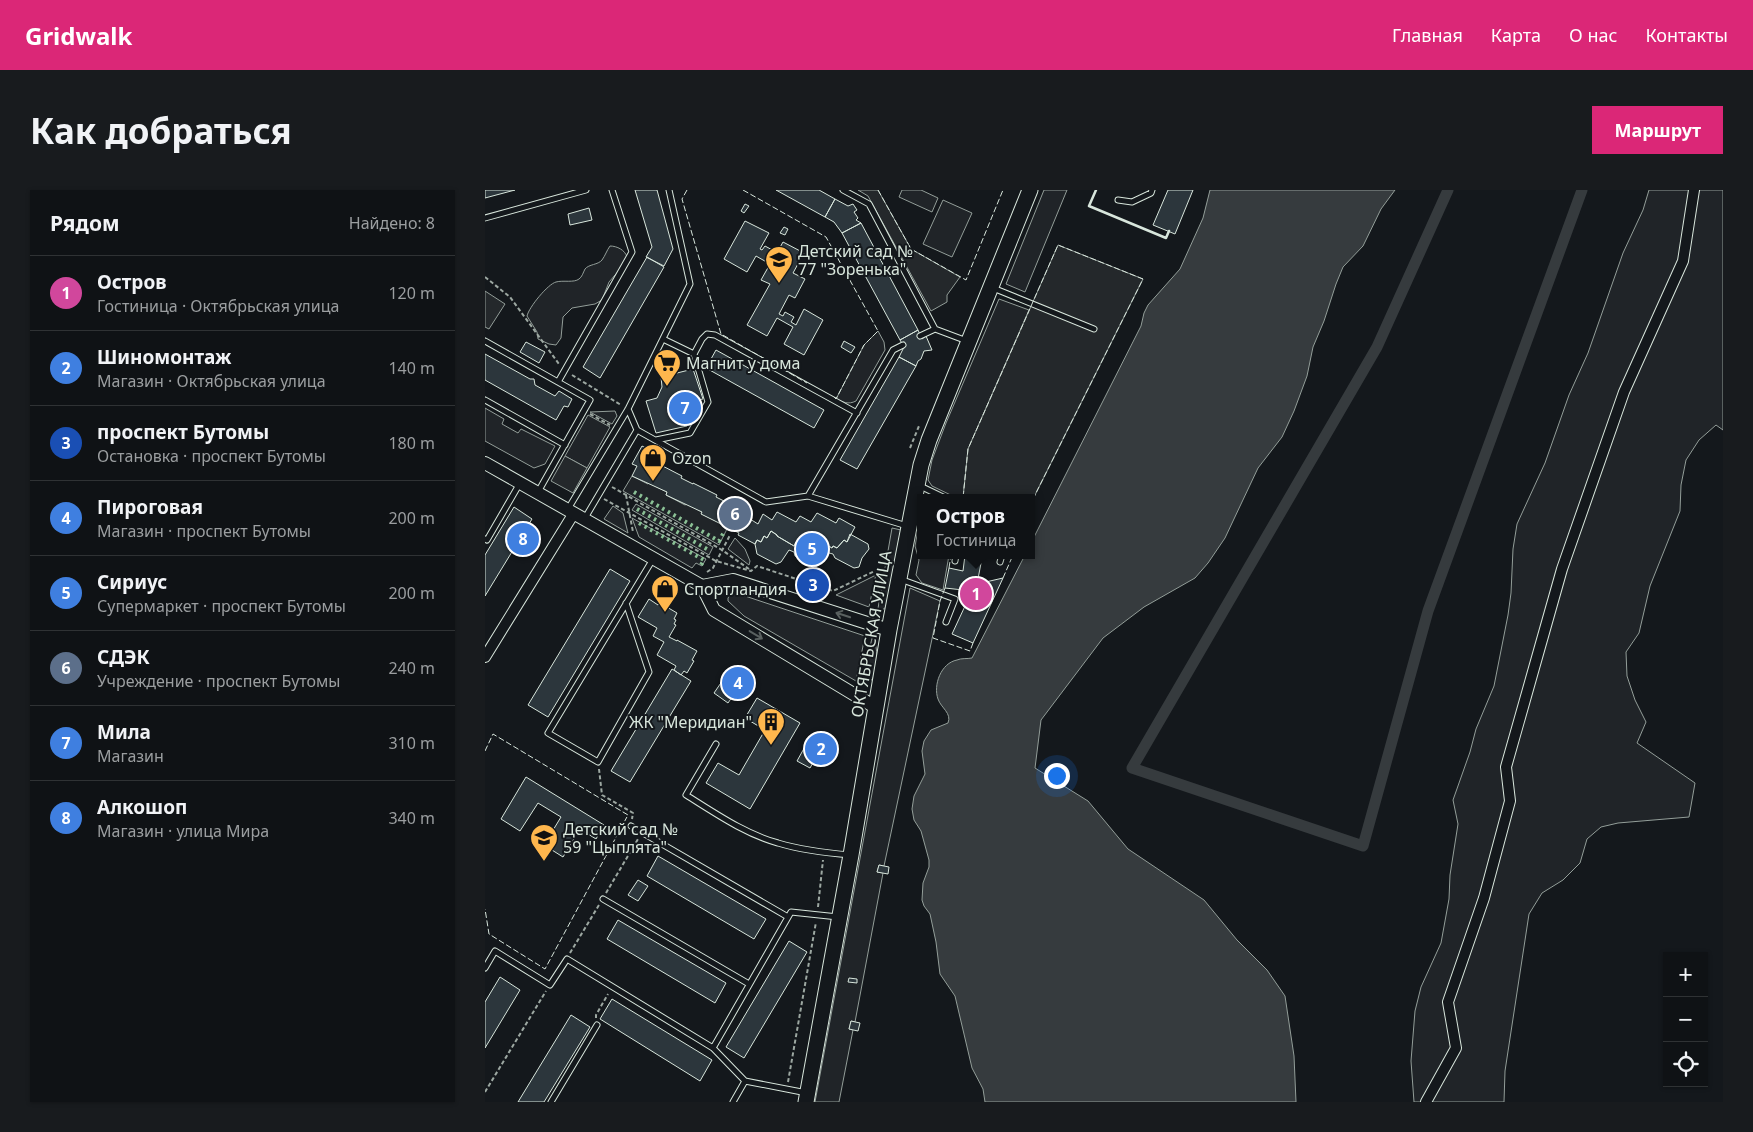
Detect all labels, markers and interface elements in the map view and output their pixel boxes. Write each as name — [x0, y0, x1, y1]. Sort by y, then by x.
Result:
text: Gridwalk — [25, 19, 132, 52]
text: Главная — [1392, 23, 1463, 47]
text: Карта — [1491, 23, 1541, 47]
text: О нас — [1569, 23, 1617, 47]
text: Контакты — [1645, 23, 1728, 47]
button: Маршрут — [1592, 106, 1723, 154]
text: Как добраться — [30, 107, 292, 154]
text: Рядом — [50, 209, 120, 237]
text: Найдено: 8 — [349, 212, 435, 234]
place label: Детский сад № 77 "Зоренька" — [798, 240, 913, 280]
school or university icon: Детский сад № 77 "Зоренька" — [764, 245, 794, 284]
text: Остров — [97, 269, 167, 295]
text: 1 — [61, 282, 71, 304]
text: 120 m — [388, 282, 435, 304]
text: Гостиница · Октябрьская улица — [97, 295, 339, 317]
text: Шиномонтаж — [97, 344, 232, 370]
supermarket icon: Магнит у дома — [652, 348, 682, 387]
place label: Магнит у дома — [686, 352, 800, 374]
text: 2 — [61, 357, 71, 379]
text: 140 m — [388, 357, 435, 379]
text: Магазин · Октябрьская улица — [97, 370, 326, 392]
pin: 7 — [669, 389, 701, 427]
text: проспект Бутомы — [97, 419, 269, 445]
text: 3 — [61, 432, 71, 454]
text: 180 m — [388, 432, 435, 454]
shop icon: Ozon — [638, 443, 668, 482]
text: Остановка · проспект Бутомы — [97, 445, 326, 467]
place label: Ozon — [672, 447, 712, 469]
text: Пироговая — [97, 494, 203, 520]
popup — [917, 494, 1035, 559]
pin: 6 — [719, 495, 751, 533]
text: Остров — [936, 503, 1005, 529]
text: 4 — [61, 507, 71, 529]
text: 200 m — [388, 507, 435, 529]
text: Магазин · проспект Бутомы — [97, 520, 311, 542]
pin: 8 — [507, 520, 539, 558]
text: Гостиница — [936, 529, 1016, 551]
pin: 5 — [796, 530, 828, 568]
street label: ОКТЯБРЬСКАЯ УЛИЦА — [845, 548, 897, 719]
pin: 3 — [797, 566, 829, 604]
text: Сириус — [97, 569, 167, 595]
shop icon: Спортландия — [650, 574, 680, 613]
pin: 1 — [960, 575, 992, 613]
place label: Спортландия — [684, 578, 787, 600]
text: 5 — [61, 582, 71, 604]
text: 200 m — [388, 582, 435, 604]
text: Супермаркет · проспект Бутомы — [97, 595, 346, 617]
one-way arrow — [835, 610, 851, 620]
one-way arrow — [748, 630, 762, 640]
text: СДЭК — [97, 644, 150, 670]
text: 6 — [61, 657, 71, 679]
text: 240 m — [388, 657, 435, 679]
pin: 4 — [722, 664, 754, 702]
text: Учреждение · проспект Бутомы — [97, 670, 341, 692]
building icon: ЖК "Меридиан" — [756, 707, 786, 746]
place label: ЖК "Меридиан" — [629, 711, 752, 733]
text: Мила — [97, 719, 151, 745]
pin: 2 — [805, 730, 837, 768]
text: 7 — [61, 732, 71, 754]
text: 310 m — [388, 732, 435, 754]
text: Магазин — [97, 745, 164, 767]
your location — [1044, 763, 1070, 789]
text: Алкошоп — [97, 794, 187, 820]
text: 8 — [61, 807, 71, 829]
text: 340 m — [388, 807, 435, 829]
place label: Детский сад № 59 "Цыплята" — [563, 818, 678, 858]
text: Магазин · улица Мира — [97, 820, 269, 842]
school or university icon: Детский сад № 59 "Цыплята" — [529, 823, 559, 862]
map controls — [1663, 952, 1708, 1087]
button: + — [1663, 952, 1708, 997]
button: − — [1663, 997, 1708, 1042]
button: locate — [1663, 1042, 1708, 1087]

